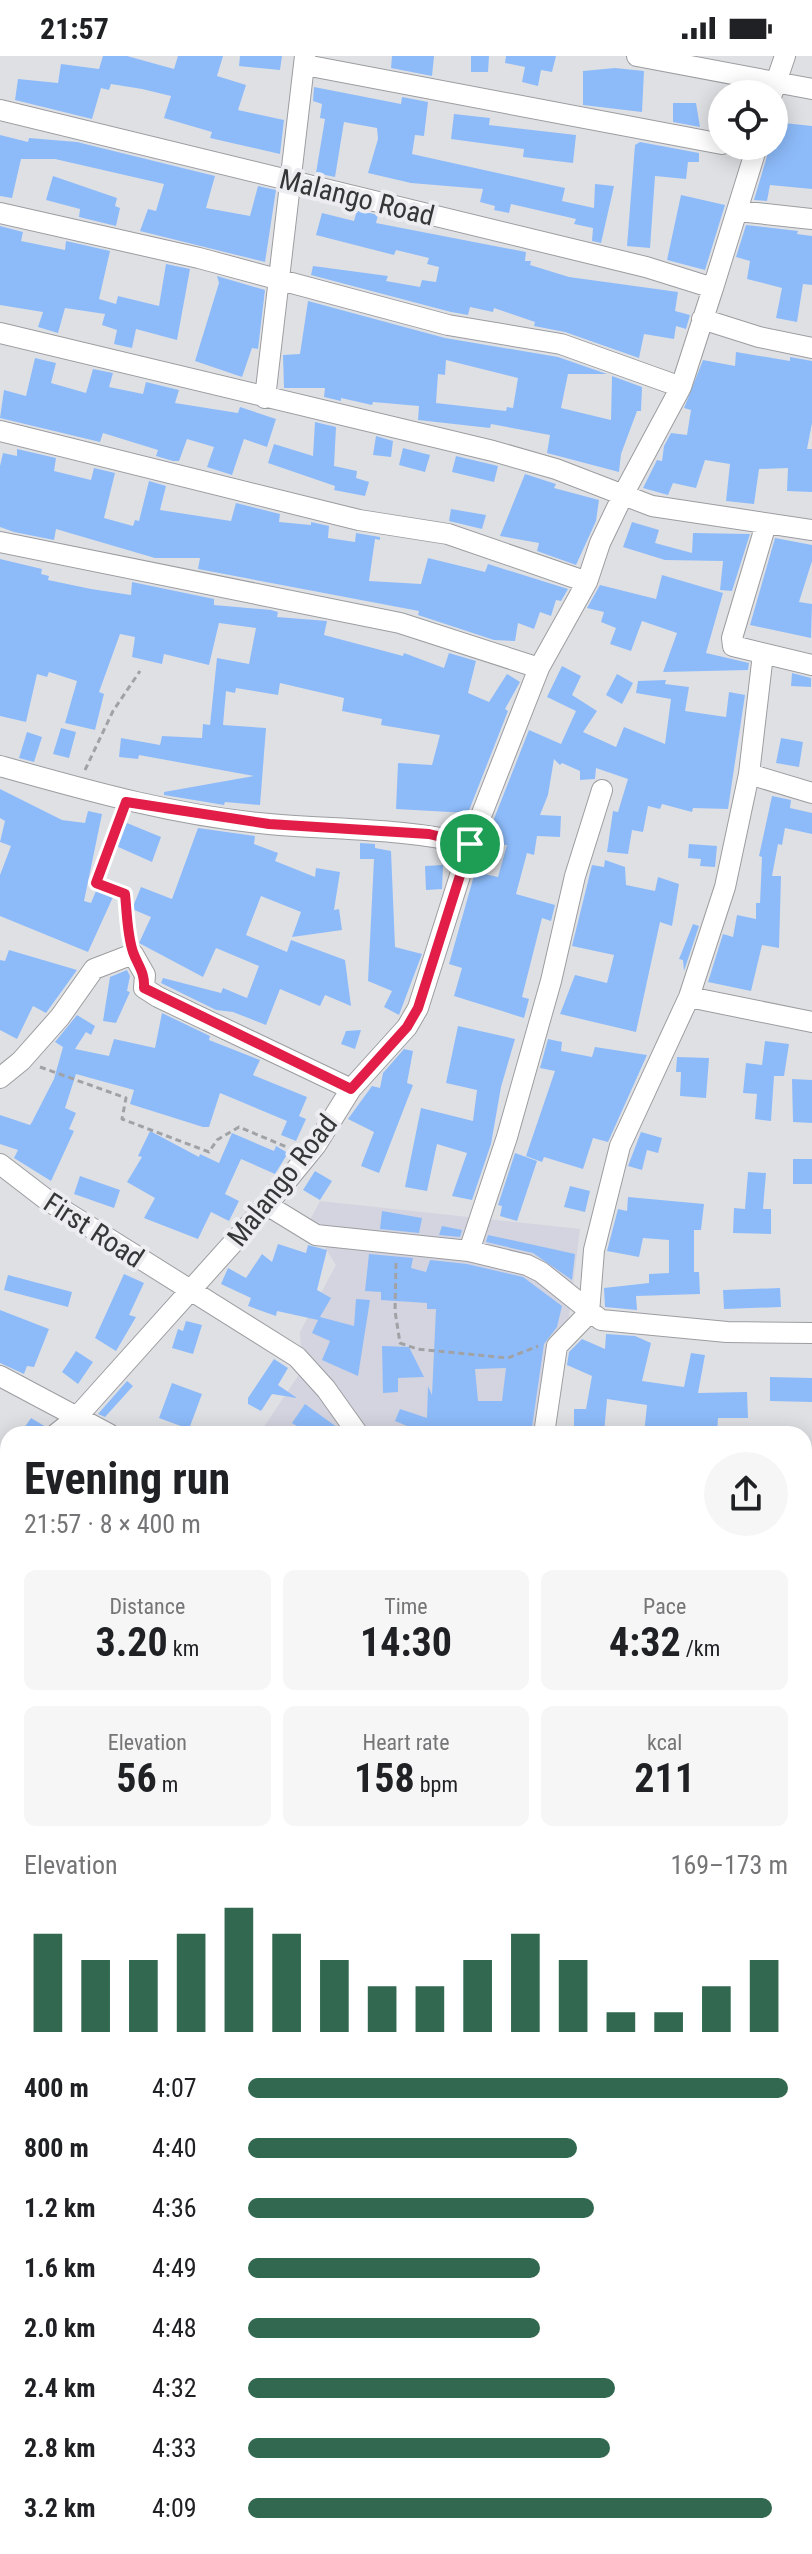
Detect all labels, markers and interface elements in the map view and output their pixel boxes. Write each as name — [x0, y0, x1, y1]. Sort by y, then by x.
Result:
text: 21:57 — [40, 11, 109, 46]
map controls — [708, 80, 788, 160]
button: locate — [708, 80, 788, 160]
street label: Malango Road — [276, 162, 438, 233]
pin — [436, 810, 504, 878]
icon: arrive — [448, 822, 492, 866]
street label: Malango Road — [221, 1108, 344, 1253]
street label: First Road — [38, 1186, 150, 1275]
button: share — [704, 1452, 788, 1536]
text: Evening run — [24, 1453, 230, 1505]
text: 21:57 · 8 × 400 m — [24, 1509, 201, 1539]
text: Distance — [109, 1594, 185, 1619]
text: Time — [384, 1594, 428, 1619]
text: Pace — [643, 1594, 686, 1619]
text: 3.20 — [95, 1619, 168, 1666]
text: 14:30 — [360, 1619, 452, 1666]
text: 4:32 — [609, 1619, 681, 1666]
text: km — [168, 1636, 199, 1661]
text: /km — [681, 1636, 720, 1661]
text: Elevation — [108, 1730, 187, 1755]
text: Heart rate — [363, 1730, 449, 1755]
text: kcal — [647, 1730, 682, 1755]
text: 56 — [116, 1755, 157, 1802]
text: 158 — [354, 1755, 415, 1802]
text: 211 — [634, 1755, 695, 1802]
text: m — [157, 1772, 178, 1797]
text: bpm — [415, 1772, 458, 1797]
text: Elevation — [24, 1850, 118, 1880]
text: 169–173 m — [671, 1850, 788, 1880]
text: 400 m — [24, 2073, 89, 2103]
text: 4:07 — [152, 2073, 197, 2103]
text: 800 m — [24, 2133, 89, 2163]
text: 4:40 — [152, 2133, 197, 2163]
text: 1.2 km — [24, 2193, 96, 2223]
text: 4:36 — [152, 2193, 197, 2223]
text: 1.6 km — [24, 2253, 96, 2283]
text: 4:49 — [152, 2253, 197, 2283]
text: 2.0 km — [24, 2313, 96, 2343]
text: 4:48 — [152, 2313, 197, 2343]
text: 2.4 km — [24, 2373, 96, 2403]
text: 4:32 — [152, 2373, 197, 2403]
text: 2.8 km — [24, 2433, 96, 2463]
text: 4:33 — [152, 2433, 197, 2463]
text: 3.2 km — [24, 2493, 96, 2523]
text: 4:09 — [152, 2493, 197, 2523]

